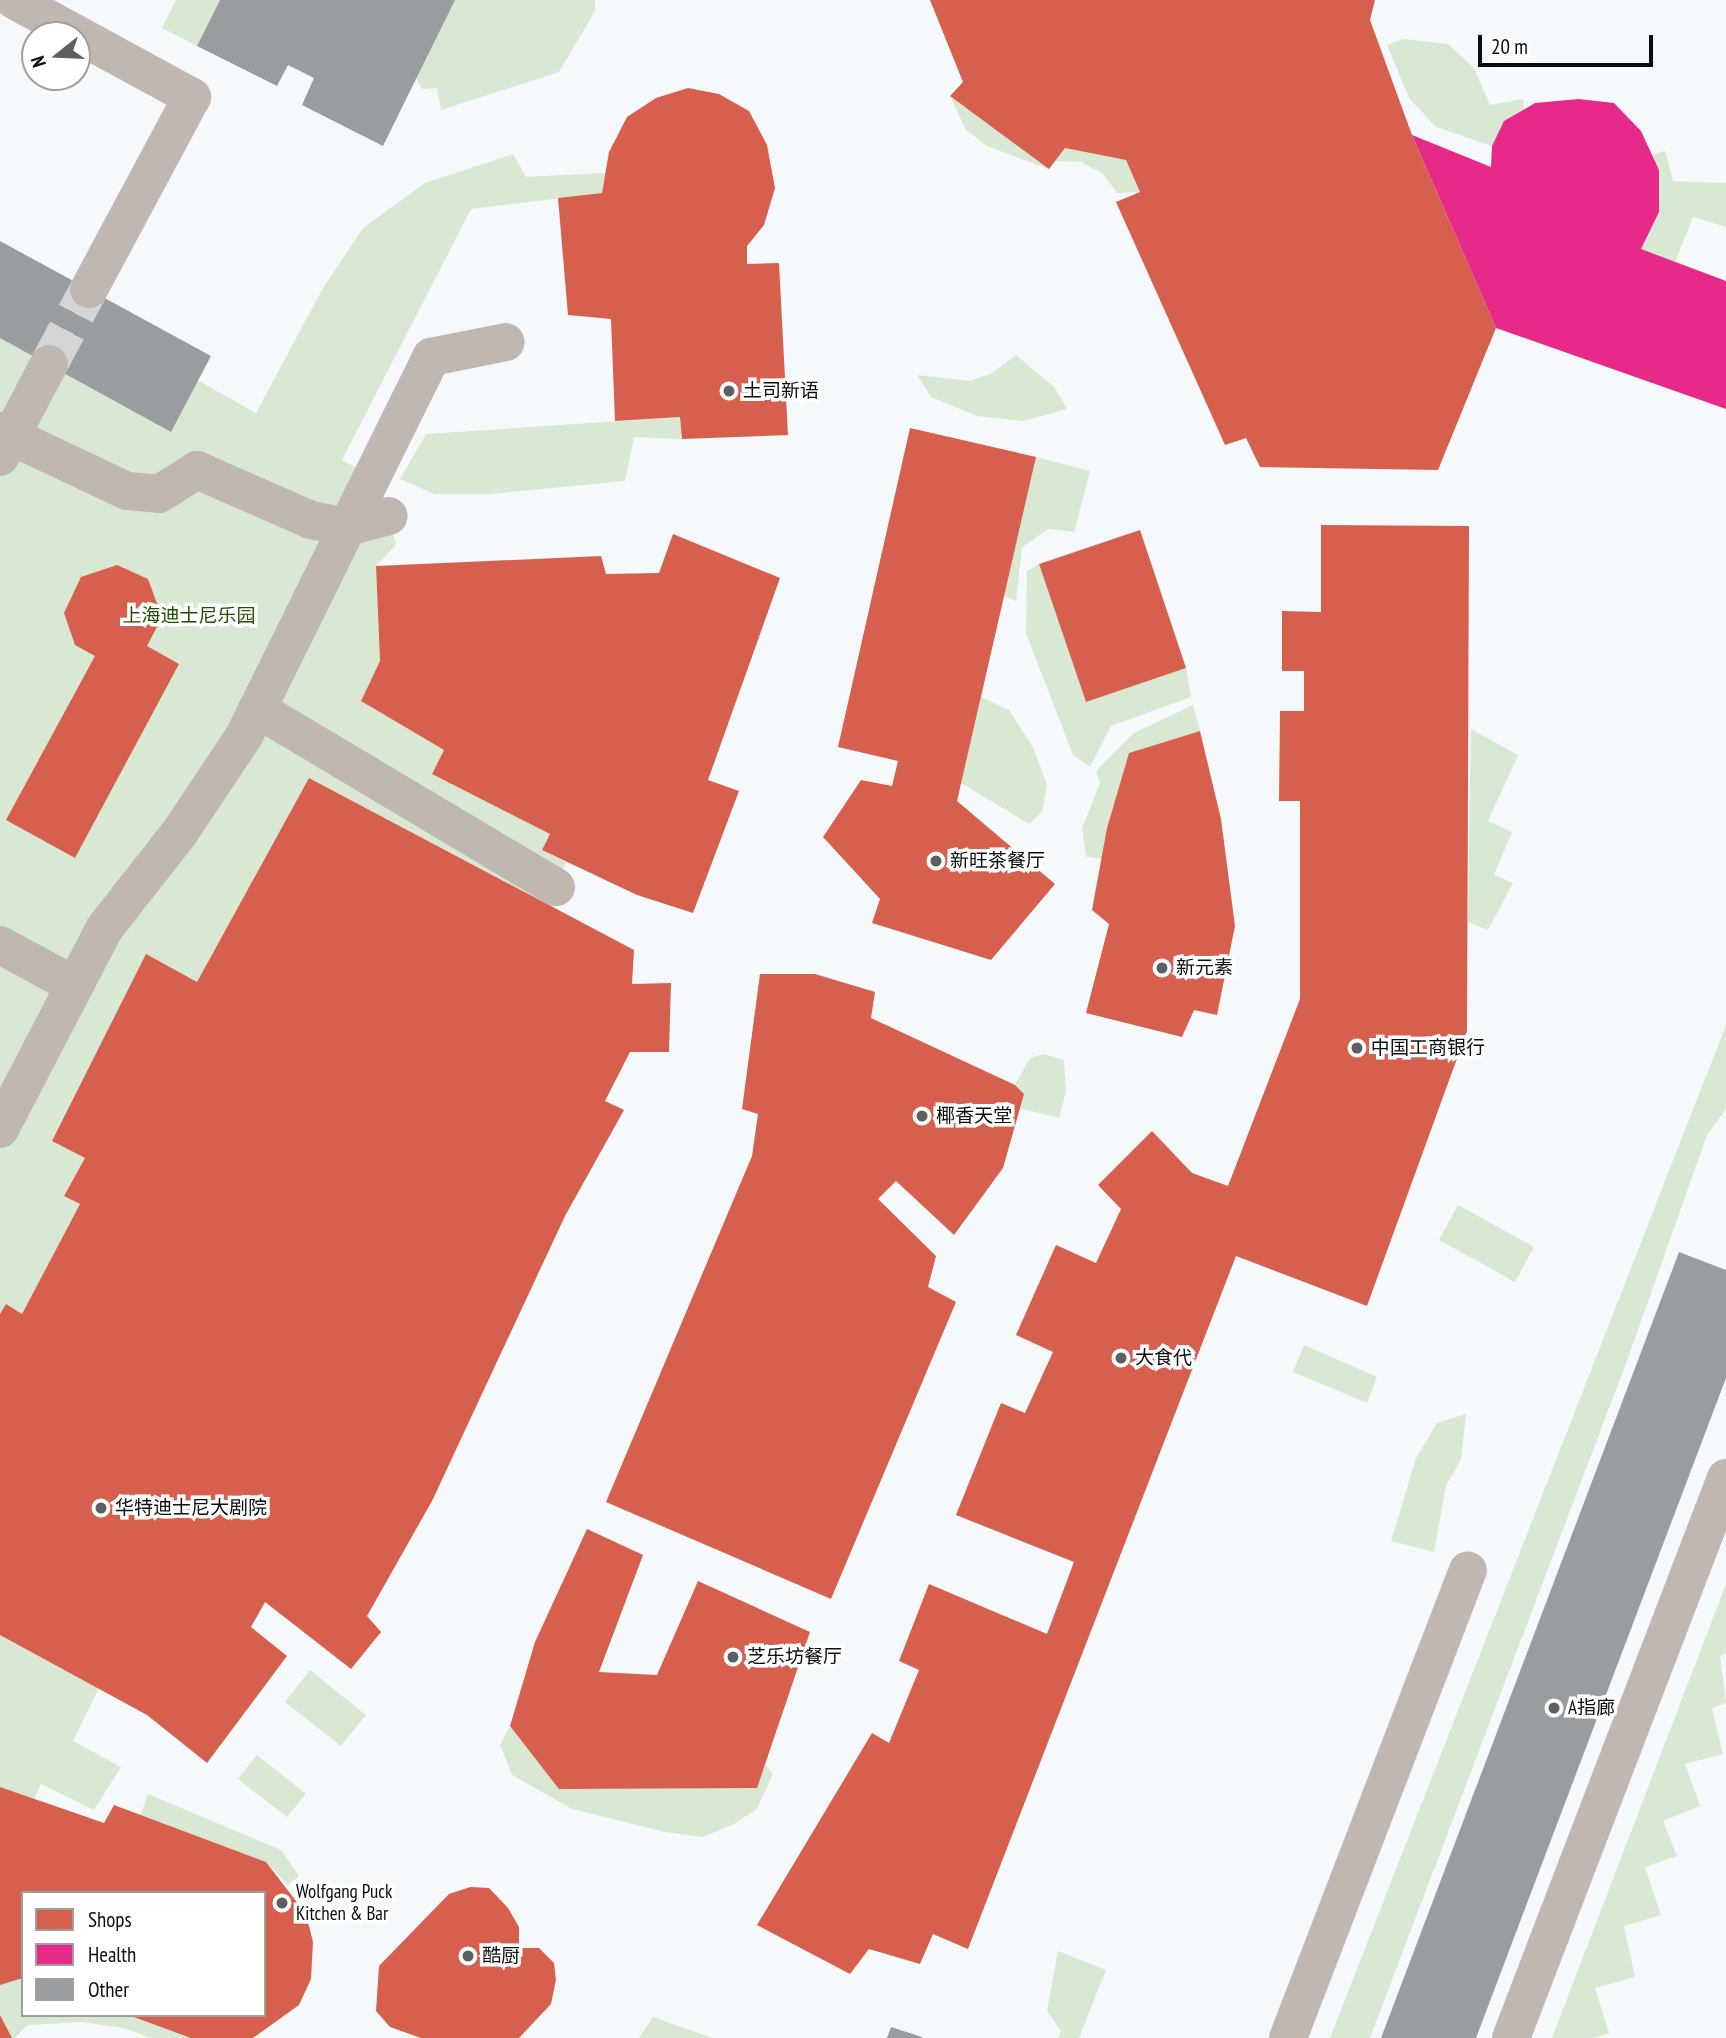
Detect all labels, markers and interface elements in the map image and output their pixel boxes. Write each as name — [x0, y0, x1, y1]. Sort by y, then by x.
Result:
north arrow — [21, 21, 91, 91]
scale bar — [1481, 21, 1656, 65]
text: 20 m — [1491, 33, 1528, 60]
text: N — [25, 53, 51, 70]
place label: 土司新语 — [743, 380, 819, 402]
marker: 土司新语 — [721, 383, 737, 399]
park label: 上海迪士尼乐园 — [123, 605, 255, 627]
place label: 新旺茶餐厅 — [950, 850, 1045, 872]
marker: 新旺茶餐厅 — [928, 853, 944, 869]
place label: 新元素 — [1176, 957, 1233, 979]
marker: 新元素 — [1154, 960, 1170, 976]
place label: 中国工商银行 — [1371, 1037, 1485, 1059]
marker: 中国工商银行 — [1349, 1040, 1365, 1056]
place label: 椰香天堂 — [936, 1105, 1012, 1127]
marker: 椰香天堂 — [914, 1108, 930, 1124]
place label: 大食代 — [1135, 1347, 1192, 1369]
marker: 大食代 — [1113, 1350, 1129, 1366]
place label: 华特迪士尼大剧院 — [115, 1497, 267, 1519]
marker: 华特迪士尼大剧院 — [93, 1500, 109, 1516]
place label: 芝乐坊餐厅 — [747, 1646, 842, 1668]
marker: 芝乐坊餐厅 — [725, 1649, 741, 1665]
place label: A指廊 — [1568, 1697, 1615, 1719]
marker: A指廊 — [1546, 1700, 1562, 1716]
place label: Wolfgang Puck Kitchen & Bar — [296, 1881, 392, 1925]
legend — [21, 1891, 266, 2017]
marker: Wolfgang Puck Kitchen & Bar — [274, 1895, 290, 1911]
text: Shops — [88, 1906, 132, 1933]
text: Health — [88, 1941, 136, 1968]
place label: 酷厨 — [482, 1945, 520, 1967]
marker: 酷厨 — [460, 1948, 476, 1964]
text: Other — [88, 1976, 129, 2003]

